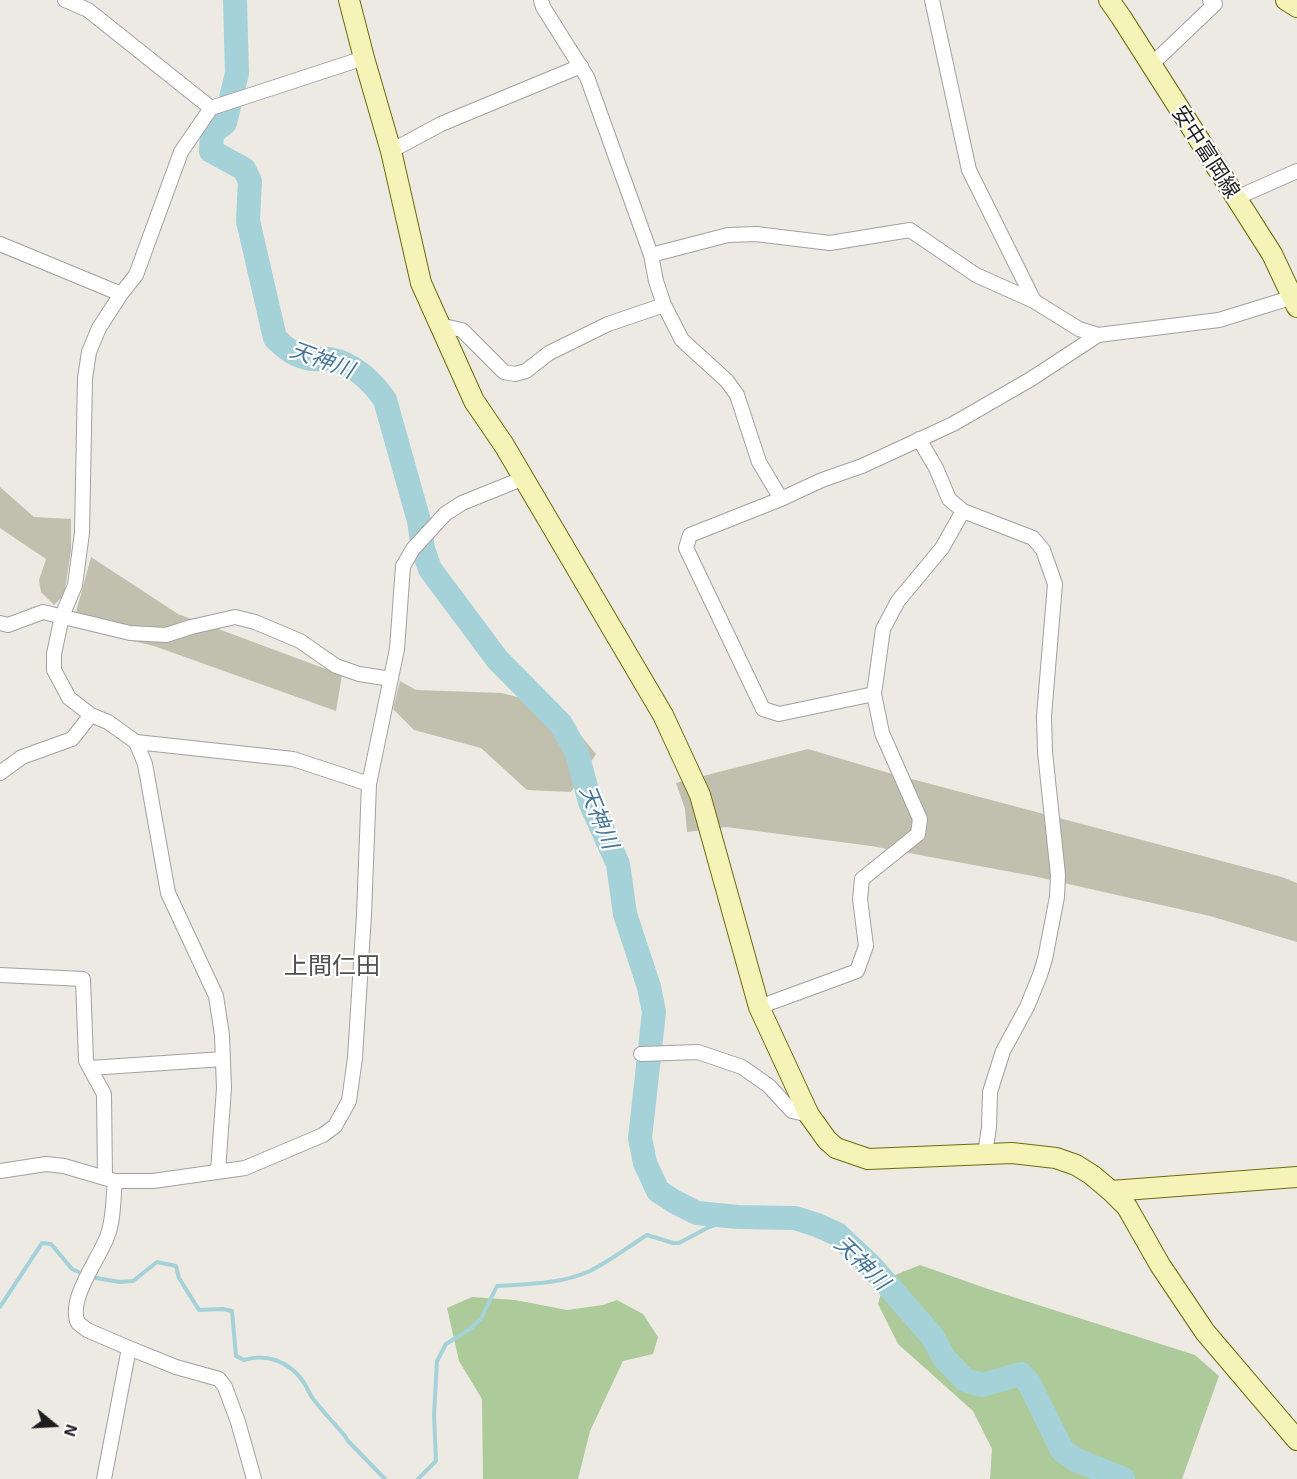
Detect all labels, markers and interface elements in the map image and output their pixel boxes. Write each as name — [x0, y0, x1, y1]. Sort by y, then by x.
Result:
street label: 安中富岡線 — [1167, 101, 1245, 203]
water label: 天神川 — [286, 336, 358, 384]
water label: 天神川 — [574, 781, 624, 853]
district label: 上間仁田 — [284, 952, 380, 980]
water label: 天神川 — [829, 1231, 895, 1295]
north arrow — [24, 1395, 84, 1455]
text: N — [61, 1422, 82, 1439]

